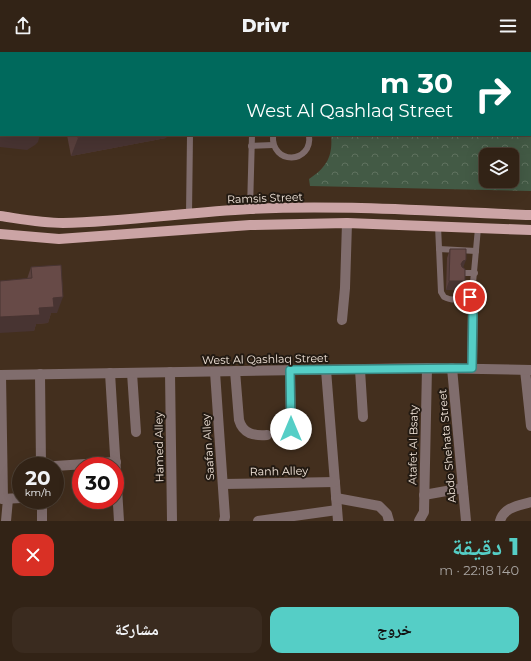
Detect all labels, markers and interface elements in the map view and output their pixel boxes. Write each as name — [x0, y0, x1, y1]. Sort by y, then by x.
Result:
icon: share — [12, 15, 34, 37]
text: Drivr — [242, 15, 289, 37]
icon: menu — [497, 15, 519, 37]
text: 30 m — [380, 66, 453, 100]
icon: right — [467, 68, 519, 120]
text: West Al Qashlaq Street — [246, 100, 453, 122]
map controls — [479, 148, 519, 188]
button: layers — [479, 148, 519, 188]
street label: Ramsis Street — [227, 190, 304, 206]
pin — [453, 280, 487, 314]
icon: arrive — [459, 286, 481, 308]
street label: West Al Qashlaq Street — [202, 351, 329, 367]
street label: Abdo Shehata Street — [435, 388, 459, 504]
street label: Atafet Al Bsaty — [405, 405, 421, 485]
position arrow — [270, 408, 312, 450]
street label: Hamed Alley — [151, 412, 167, 482]
street label: Saafan Alley — [199, 413, 217, 481]
speed limit sign: 30 — [72, 457, 124, 509]
street label: Ranh Alley — [250, 463, 308, 479]
text: 20 — [25, 466, 51, 490]
text: km/h — [25, 486, 51, 499]
text: 1 دقيقة — [452, 532, 519, 561]
button: close — [12, 534, 54, 576]
text: 140 m · 22:18 — [439, 562, 519, 578]
button: مشاركة — [12, 607, 262, 653]
button: خروج — [270, 607, 519, 653]

